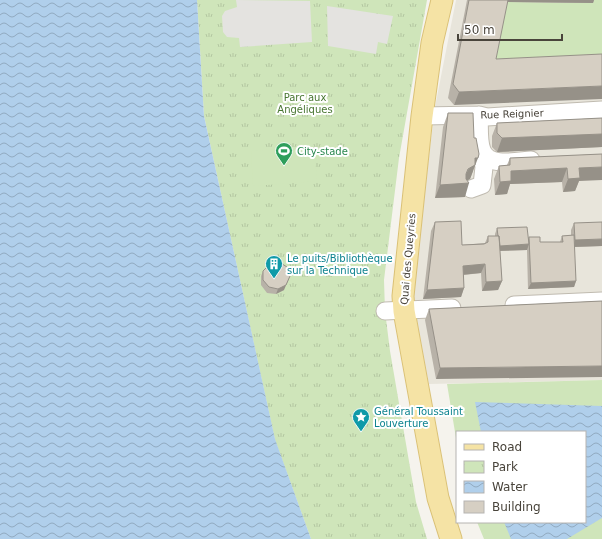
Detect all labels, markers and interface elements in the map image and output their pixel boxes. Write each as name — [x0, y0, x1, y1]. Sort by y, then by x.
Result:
scale bar — [458, 16, 562, 42]
text: 50 m — [464, 23, 495, 37]
park label: Parc aux Angéliques — [277, 92, 333, 115]
street label: Rue Reignier — [480, 107, 545, 121]
sports icon: City-stade — [274, 141, 294, 166]
place label: City-stade — [297, 146, 348, 157]
street label: Quai des Queyries — [399, 213, 417, 305]
place label: Le puits/Bibliothèque sur la Technique — [287, 253, 393, 276]
building icon: Le puits/Bibliothèque sur la Technique — [264, 254, 284, 279]
place label: Général Toussaint Louverture — [374, 406, 463, 429]
place icon: Général Toussaint Louverture — [351, 407, 371, 432]
legend — [456, 431, 586, 523]
text: Road — [492, 440, 522, 454]
text: Park — [492, 460, 518, 474]
text: Water — [492, 480, 528, 494]
text: Building — [492, 500, 541, 514]

